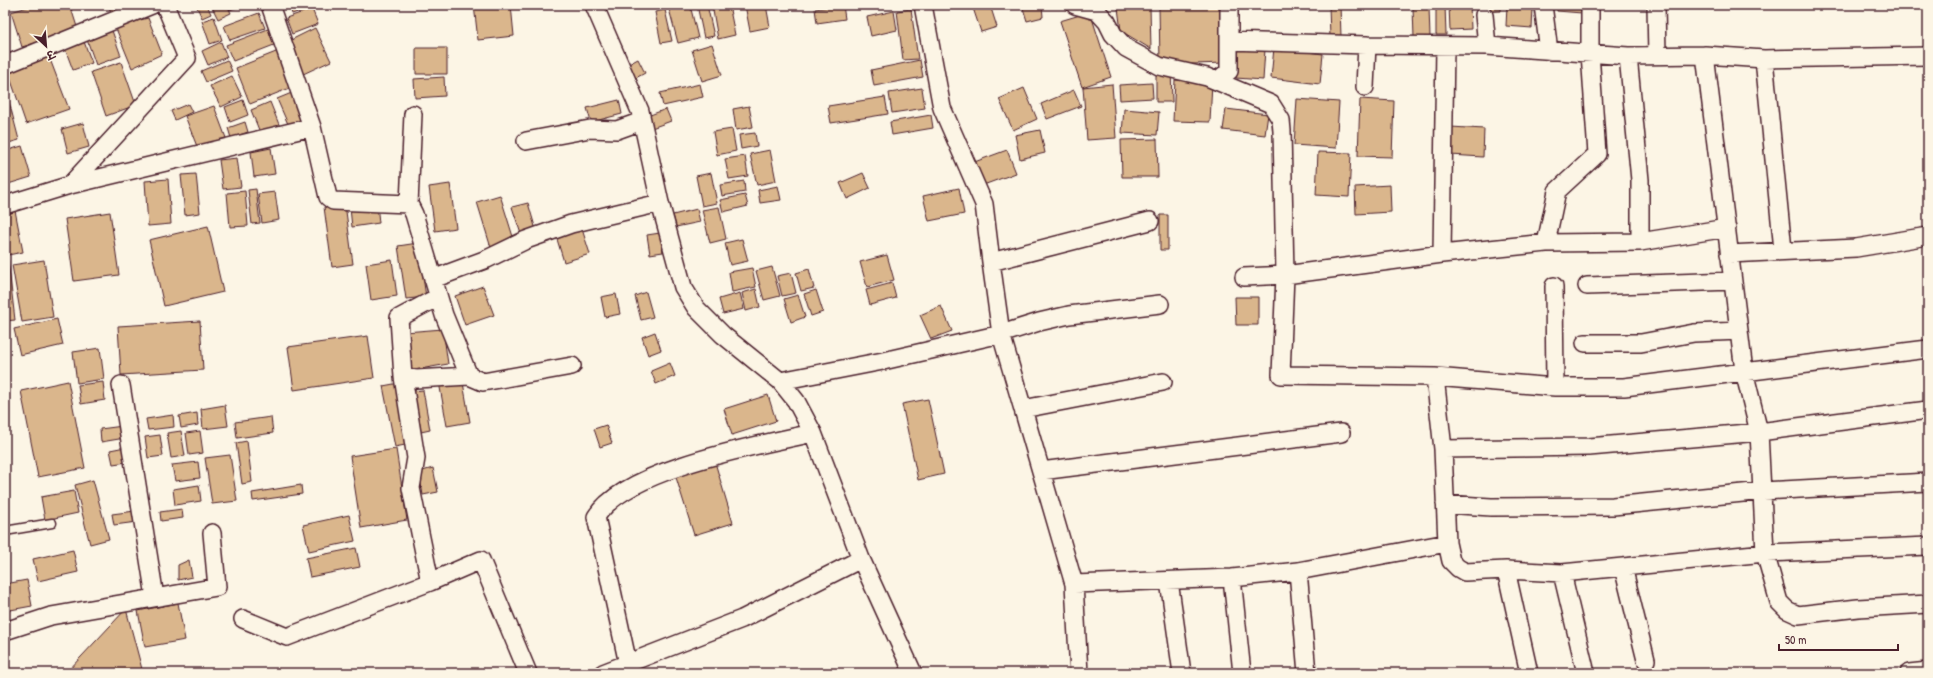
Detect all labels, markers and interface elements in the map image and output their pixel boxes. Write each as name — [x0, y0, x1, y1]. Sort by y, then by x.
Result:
north arrow — [26, 26, 66, 66]
text: उ — [43, 47, 58, 64]
scale bar — [1779, 626, 1898, 652]
text: 50 m — [1785, 631, 1806, 648]

